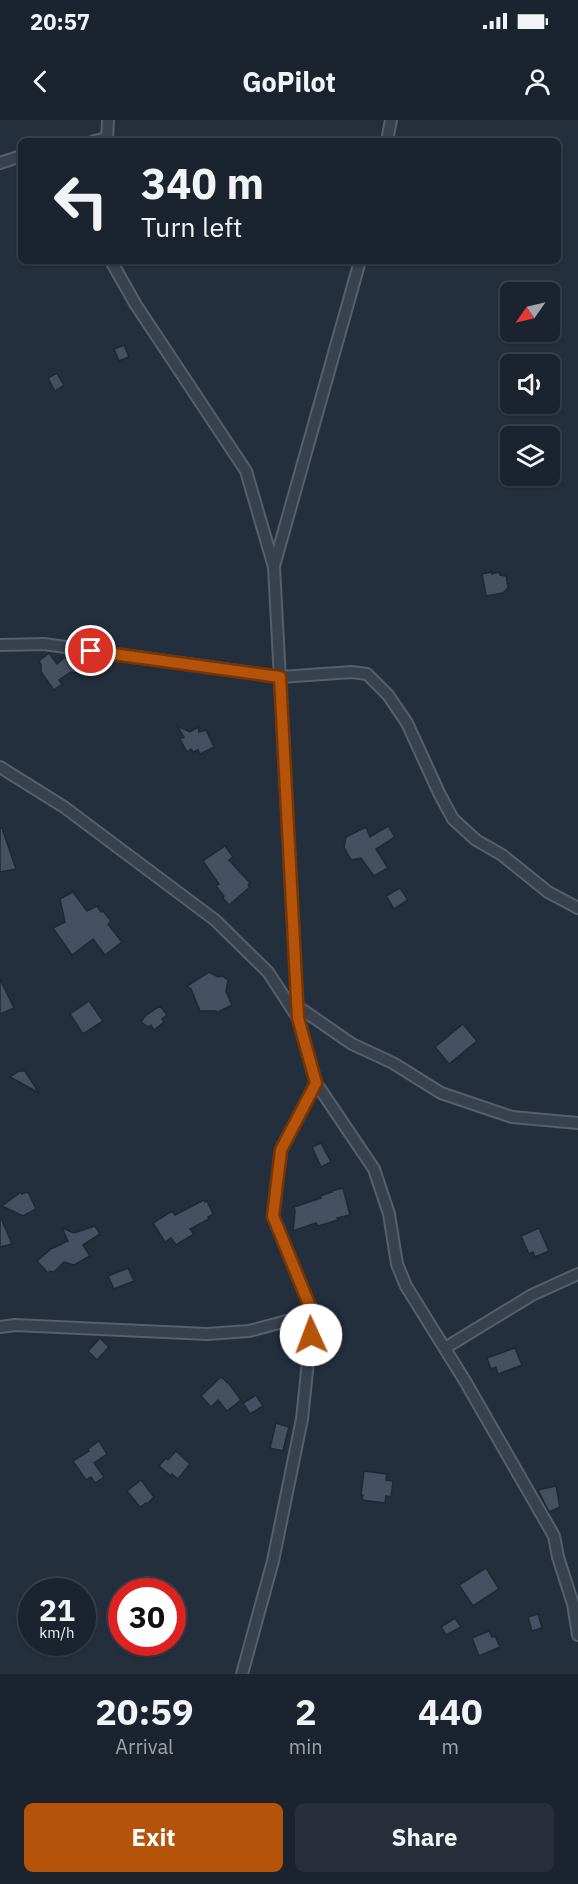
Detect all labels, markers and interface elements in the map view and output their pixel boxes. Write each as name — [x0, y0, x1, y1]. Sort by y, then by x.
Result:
text: 20:57 — [30, 7, 90, 36]
text: GoPilot — [242, 64, 336, 99]
icon: back — [24, 65, 57, 98]
icon: person — [521, 65, 554, 98]
text: 340 m — [141, 156, 264, 211]
icon: left — [42, 162, 120, 240]
text: Turn left — [141, 209, 242, 244]
north arrow — [500, 282, 560, 342]
map controls — [500, 282, 560, 486]
button: sound — [500, 354, 560, 414]
button: layers — [500, 426, 560, 486]
pin — [65, 625, 116, 676]
icon: arrive — [74, 634, 107, 667]
position arrow — [279, 1303, 343, 1367]
speed limit sign: 30 — [108, 1578, 186, 1656]
text: 21 — [39, 1590, 75, 1629]
text: km/h — [39, 1623, 75, 1642]
text: 20:59 — [95, 1688, 194, 1735]
text: 2 — [295, 1688, 317, 1735]
text: 440 — [418, 1688, 483, 1735]
text: Arrival — [115, 1733, 174, 1760]
text: min — [289, 1733, 323, 1760]
text: m — [442, 1733, 459, 1760]
button: Exit — [24, 1803, 283, 1872]
button: Share — [295, 1803, 554, 1872]

